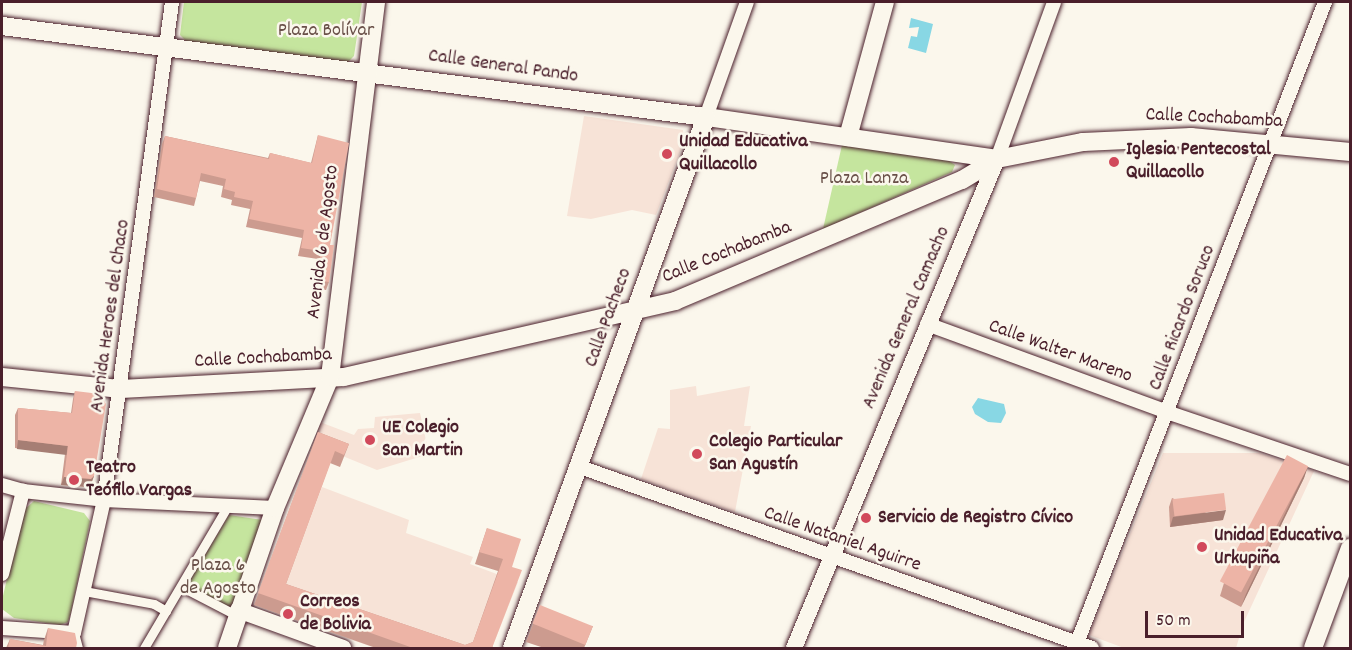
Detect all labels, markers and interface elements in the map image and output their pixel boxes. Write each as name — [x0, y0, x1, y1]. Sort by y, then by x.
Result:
park label: Plaza Bolívar — [278, 19, 374, 43]
street label: Calle General Pando — [426, 45, 580, 89]
street label: Calle Cochabamba — [1145, 103, 1283, 135]
place label: Unidad Educativa Quillacollo — [679, 130, 808, 177]
place label: Iglesia Pentecostal Quillacollo — [1126, 138, 1271, 185]
marker: Unidad Educativa Quillacollo — [660, 147, 674, 161]
marker: Iglesia Pentecostal Quillacollo — [1107, 155, 1121, 169]
street label: Avenida 6 de Agosto — [303, 164, 345, 320]
park label: Plaza Lanza — [820, 167, 908, 191]
street label: Calle Cochabamba — [659, 216, 795, 290]
street label: Avenida Heroes del Chaco — [86, 218, 136, 414]
street label: Avenida General Camacho — [858, 223, 956, 413]
street label: Calle Ricardo Soruco — [1144, 242, 1222, 394]
street label: Calle Pacheco — [580, 265, 638, 371]
street label: Calle Walter Mareno — [985, 315, 1135, 389]
street label: Calle Cochabamba — [194, 343, 332, 375]
place label: UE Colegio San Martin — [382, 416, 463, 463]
place label: Colegio Particular San Agustín — [709, 430, 842, 477]
marker: UE Colegio San Martin — [363, 433, 377, 447]
marker: Colegio Particular San Agustín — [690, 447, 704, 461]
place label: Teatro Teófilo Vargas — [86, 456, 192, 503]
marker: Teatro Teófilo Vargas — [67, 473, 81, 487]
street label: Calle Nataniel Aguirre — [760, 502, 924, 578]
place label: Servicio de Registro Cívico — [878, 506, 1073, 530]
marker: Servicio de Registro Cívico — [859, 511, 873, 525]
place label: Unidad Educativa Urkupiña — [1214, 524, 1343, 571]
marker: Unidad Educativa Urkupiña — [1195, 540, 1209, 554]
park label: Plaza 6 de Agosto — [180, 555, 256, 602]
place label: Correos de Bolivia — [300, 590, 371, 637]
scale bar — [1148, 599, 1247, 637]
marker: Correos de Bolivia — [281, 607, 295, 621]
text: 50 m — [1156, 609, 1191, 634]

